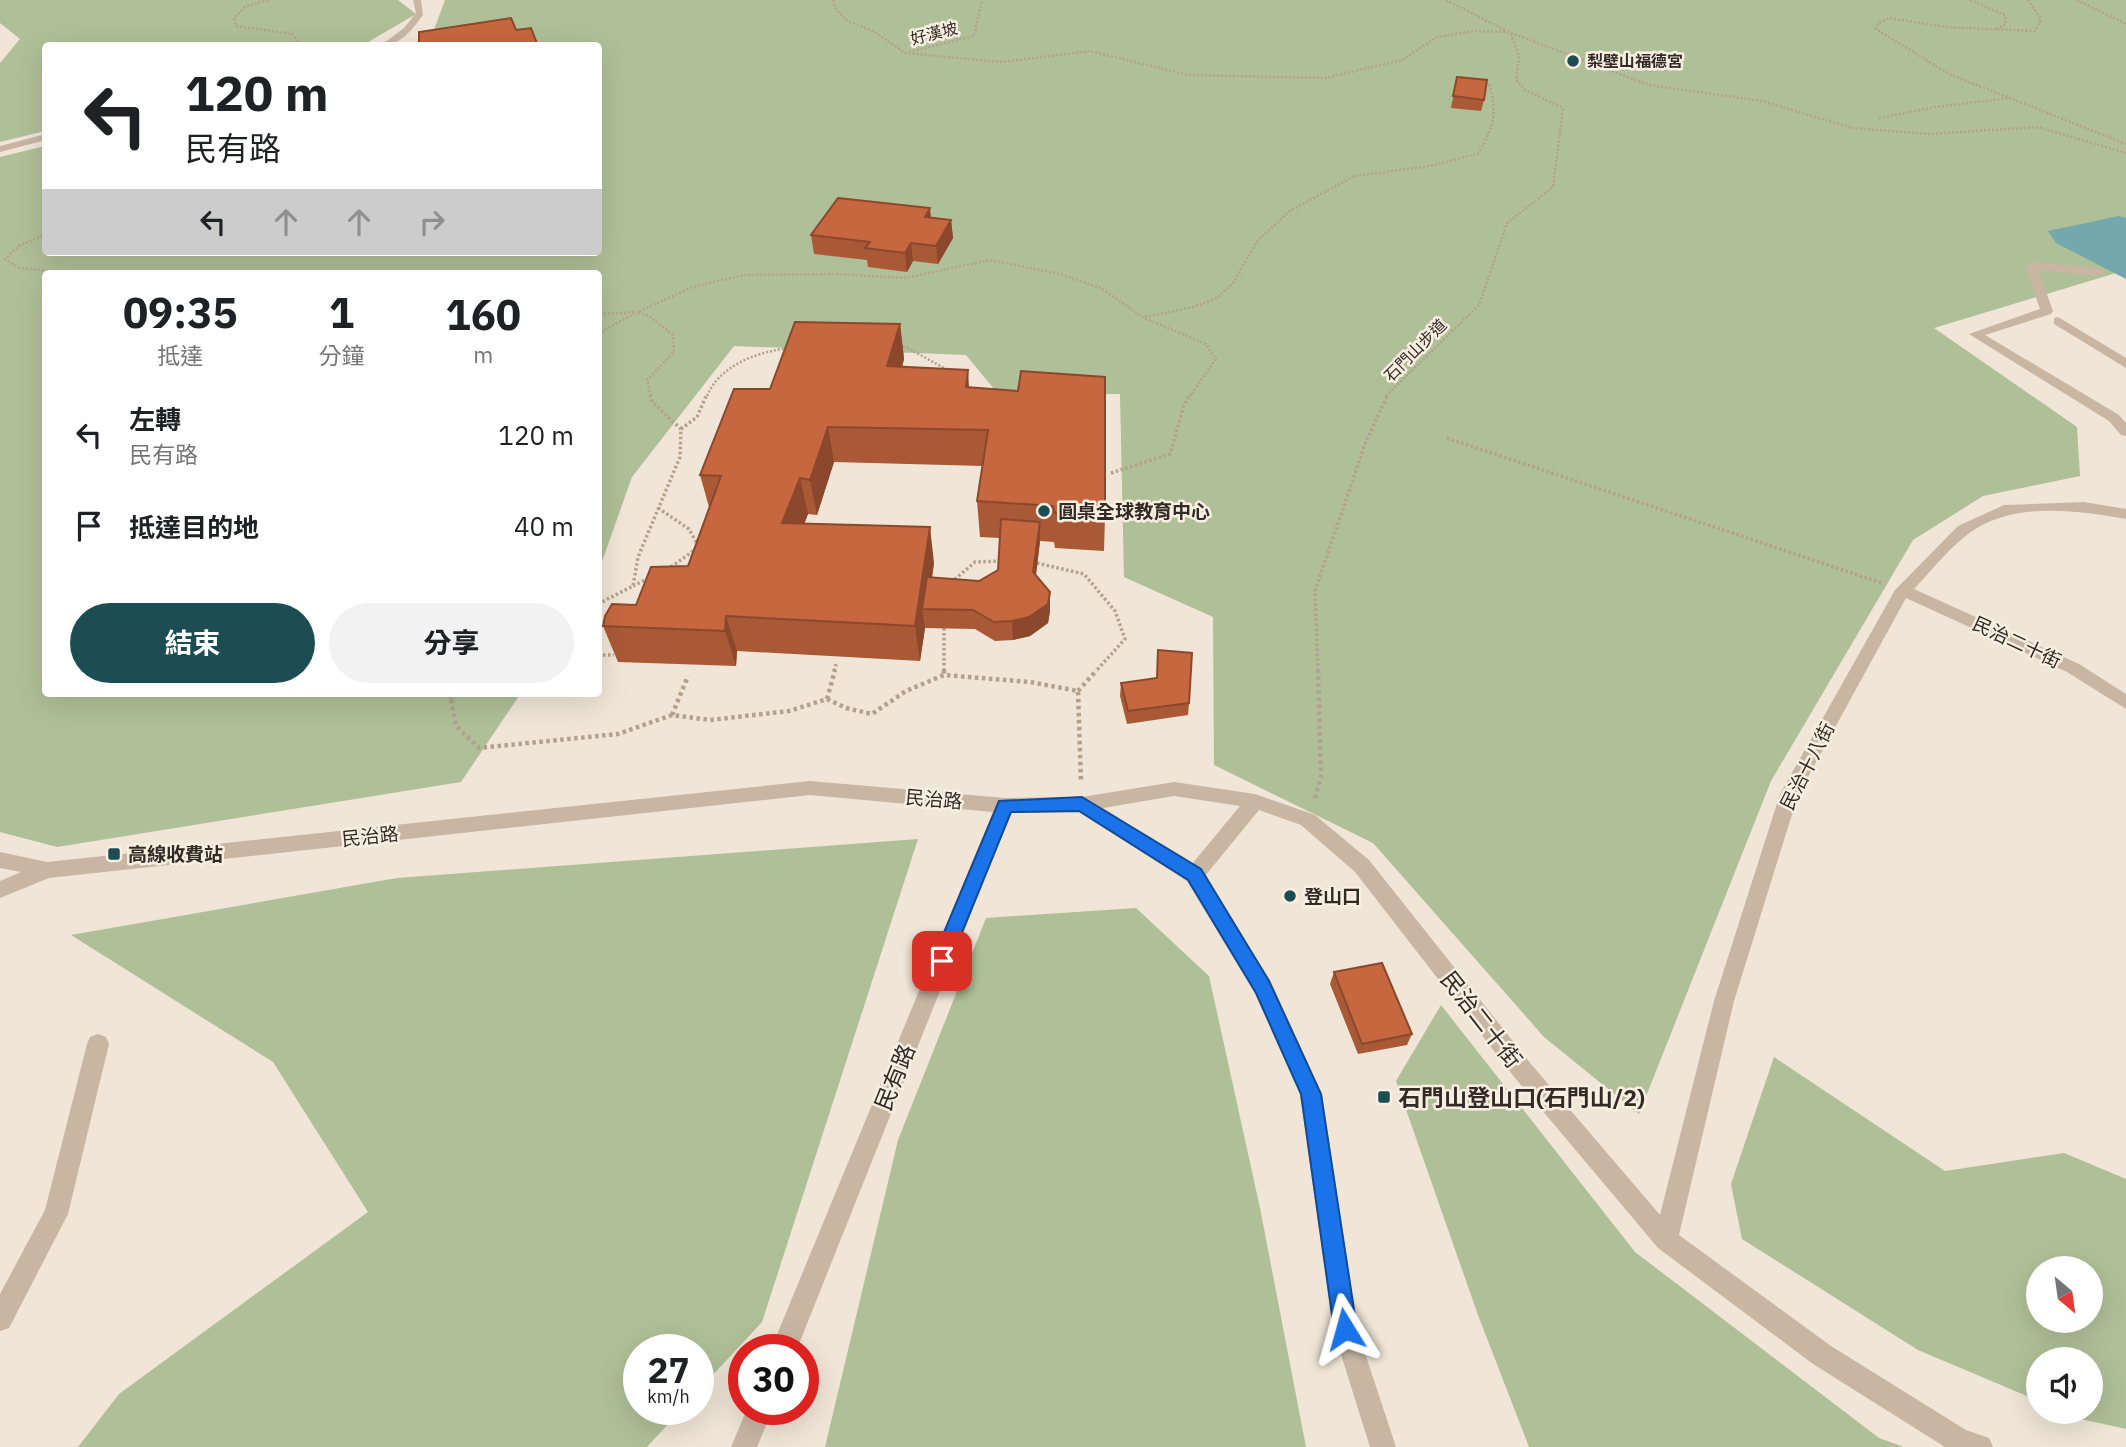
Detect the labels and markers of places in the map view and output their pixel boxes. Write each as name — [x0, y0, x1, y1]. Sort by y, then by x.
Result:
place label: 梨壁山福德宮 — [1587, 51, 1683, 71]
marker: 梨壁山福德宮 — [1565, 53, 1581, 69]
place label: 圓桌全球教育中心 — [1058, 499, 1210, 523]
marker: 圓桌全球教育中心 — [1036, 503, 1052, 519]
place label: 高線收費站 — [128, 842, 223, 866]
marker: 高線收費站 — [106, 846, 122, 862]
place label: 登山口 — [1304, 884, 1361, 908]
marker: 登山口 — [1282, 888, 1298, 904]
pin — [912, 931, 972, 991]
place label: 石門山登山口(石門山/2) — [1398, 1082, 1645, 1112]
marker: 石門山登山口(石門山/2) — [1376, 1089, 1392, 1105]

